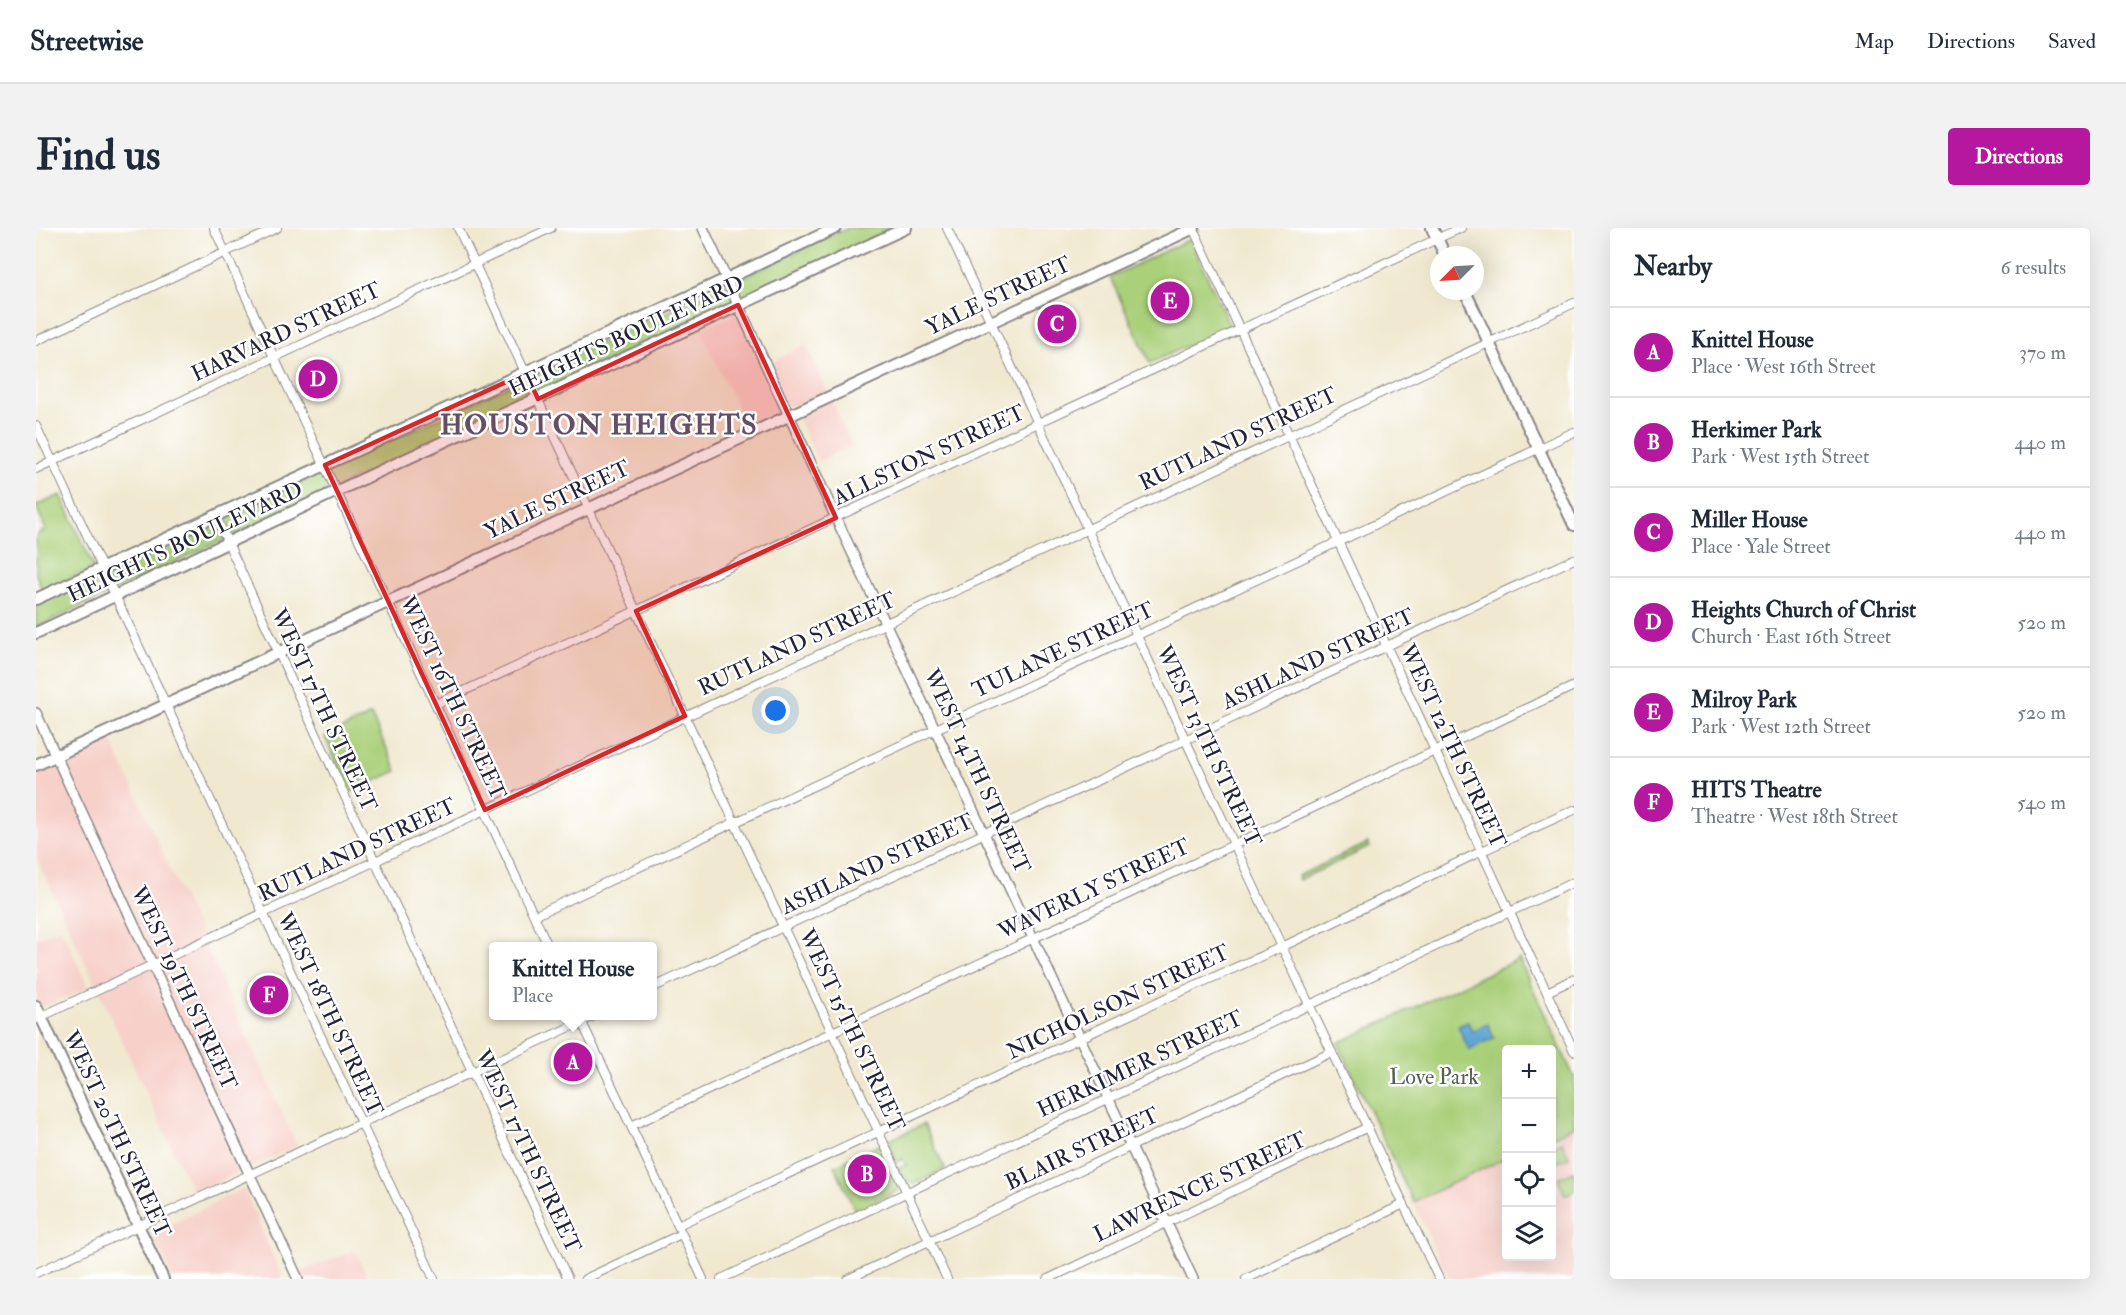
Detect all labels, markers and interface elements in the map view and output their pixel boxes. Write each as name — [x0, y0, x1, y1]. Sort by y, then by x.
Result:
text: Streetwise — [30, 24, 144, 59]
text: Map — [1854, 28, 1894, 55]
text: Directions — [1927, 28, 2015, 55]
text: Saved — [2048, 28, 2096, 55]
button: Directions — [1948, 128, 2090, 185]
text: Find us — [36, 130, 160, 182]
north arrow — [1430, 246, 1484, 300]
street label: YALE STREET — [921, 250, 1076, 342]
text: Nearby — [1634, 251, 1712, 283]
text: 6 results — [2000, 255, 2066, 280]
street label: HEIGHTS BOULEVARD — [504, 269, 748, 403]
street label: HARVARD STREET — [187, 277, 385, 387]
pin: E — [1150, 278, 1190, 324]
pin: C — [1038, 302, 1076, 346]
text: Knittel House — [1691, 326, 1814, 354]
text: A — [1647, 340, 1660, 365]
text: 370 m — [2019, 340, 2066, 365]
text: Place · West 16th Street — [1691, 354, 1876, 379]
pin: D — [298, 356, 338, 402]
street label: RUTLAND STREET — [1135, 381, 1342, 497]
street label: ALLSTON STREET — [828, 398, 1030, 512]
district label: HOUSTON HEIGHTS — [440, 408, 758, 443]
text: Herkimer Park — [1691, 416, 1822, 444]
text: B — [1647, 430, 1660, 455]
text: 440 m — [2014, 430, 2066, 455]
text: Park · West 15th Street — [1691, 444, 1869, 469]
street label: YALE STREET — [480, 454, 635, 546]
street label: HEIGHTS BOULEVARD — [63, 475, 307, 609]
text: Miller House — [1691, 506, 1808, 534]
text: C — [1646, 520, 1661, 545]
text: 440 m — [2014, 520, 2066, 545]
text: Place · Yale Street — [1691, 534, 1831, 559]
street label: RUTLAND STREET — [694, 586, 901, 702]
street label: WEST 16TH STREET — [393, 591, 513, 805]
street label: TULANE STREET — [968, 595, 1159, 704]
text: Heights Church of Christ — [1691, 596, 1916, 624]
street label: ASHLAND STREET — [1216, 602, 1419, 716]
street label: WEST 17TH STREET — [264, 603, 384, 817]
text: D — [1645, 610, 1662, 635]
text: 520 m — [2017, 610, 2066, 635]
text: Church · East 16th Street — [1691, 624, 1891, 649]
street label: WEST 12TH STREET — [1393, 639, 1513, 853]
street label: WEST 13TH STREET — [1150, 640, 1268, 852]
street label: WEST 14TH STREET — [917, 663, 1037, 878]
text: Milroy Park — [1691, 686, 1797, 714]
your location — [761, 696, 790, 725]
text: E — [1646, 700, 1661, 725]
text: 520 m — [2017, 700, 2066, 725]
text: Park · West 12th Street — [1691, 714, 1871, 739]
text: HITS Theatre — [1691, 776, 1822, 804]
text: F — [1647, 790, 1660, 815]
text: 540 m — [2017, 790, 2066, 815]
street label: RUTLAND STREET — [254, 792, 461, 908]
text: Theatre · West 18th Street — [1691, 804, 1898, 829]
street label: ASHLAND STREET — [775, 807, 978, 921]
street label: WAVERLY STREET — [993, 832, 1195, 946]
street label: WEST 19TH STREET — [124, 881, 244, 1095]
street label: WEST 18TH STREET — [270, 907, 390, 1121]
street label: WEST 15TH STREET — [792, 923, 912, 1136]
street label: NICHOLSON STREET — [1002, 938, 1234, 1066]
popup — [489, 942, 657, 1020]
text: Knittel House — [512, 955, 634, 983]
pin: F — [250, 972, 288, 1017]
text: Place — [512, 983, 553, 1008]
street label: HERKIMER STREET — [1033, 1004, 1248, 1124]
street label: WEST 20TH STREET — [56, 1025, 178, 1243]
pin: A — [554, 1040, 592, 1084]
street label: WEST 17TH STREET — [468, 1044, 588, 1258]
map controls — [1502, 1045, 1556, 1261]
button: + — [1502, 1045, 1556, 1099]
park label: Love Park — [1389, 1063, 1479, 1091]
button: − — [1502, 1099, 1556, 1153]
street label: BLAIR STREET — [1001, 1101, 1164, 1197]
street label: LAWRENCE STREET — [1089, 1125, 1311, 1249]
pin: B — [848, 1152, 886, 1196]
button: locate — [1502, 1153, 1556, 1207]
button: layers — [1502, 1207, 1556, 1261]

